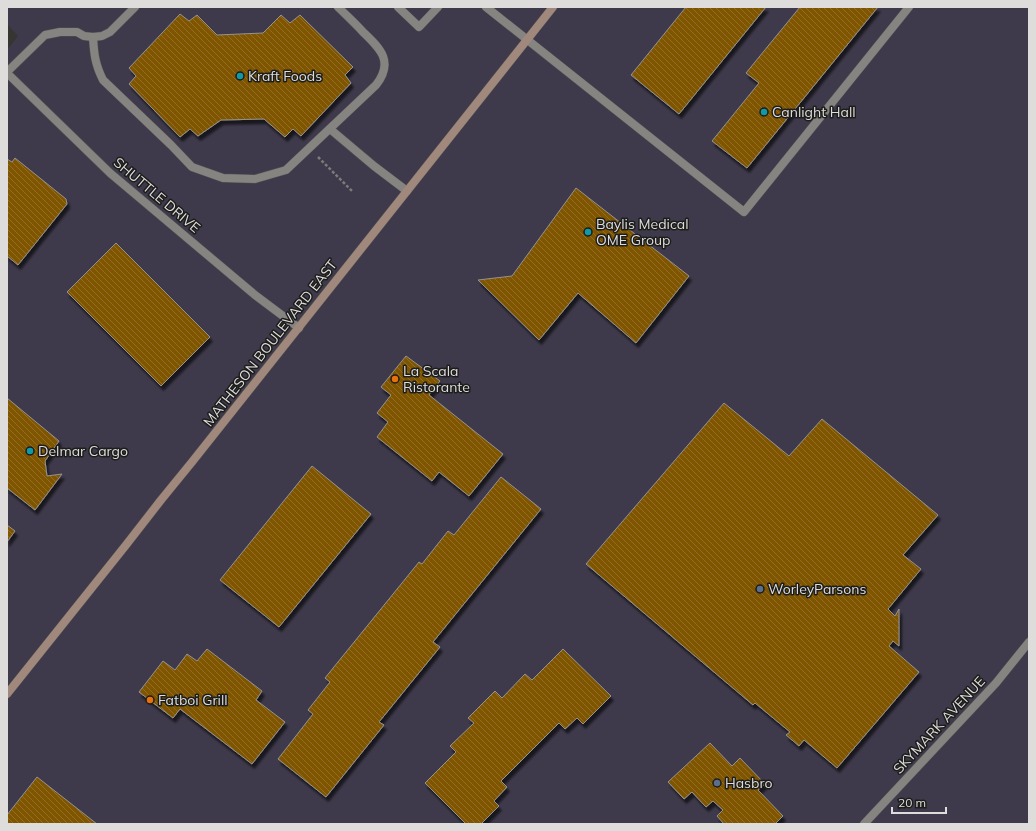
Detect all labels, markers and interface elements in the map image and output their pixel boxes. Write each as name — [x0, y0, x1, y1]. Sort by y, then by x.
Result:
place label: Kraft Foods — [248, 67, 322, 85]
marker: Kraft Foods — [235, 71, 245, 81]
place label: Canlight Hall — [772, 103, 856, 121]
marker: Canlight Hall — [759, 107, 769, 117]
street label: SHUTTLE DRIVE — [110, 153, 204, 237]
place label: Baylis Medical OME Group — [596, 215, 689, 249]
marker: Baylis Medical OME Group — [583, 227, 593, 237]
street label: MATHESON BOULEVARD EAST — [199, 256, 341, 430]
place label: La Scala Ristorante — [403, 362, 470, 396]
marker: La Scala Ristorante — [390, 374, 400, 384]
place label: Delmar Cargo — [38, 442, 128, 460]
marker: Delmar Cargo — [25, 446, 35, 456]
place label: WorleyParsons — [768, 580, 866, 598]
marker: WorleyParsons — [755, 584, 765, 594]
street label: SKYMARK AVENUE — [889, 672, 989, 778]
place label: Fatboi Grill — [158, 691, 228, 709]
marker: Fatboi Grill — [145, 695, 155, 705]
place label: Hasbro — [725, 774, 772, 792]
marker: Hasbro — [712, 778, 722, 788]
scale bar — [892, 789, 946, 815]
text: 20 m — [898, 795, 926, 810]

